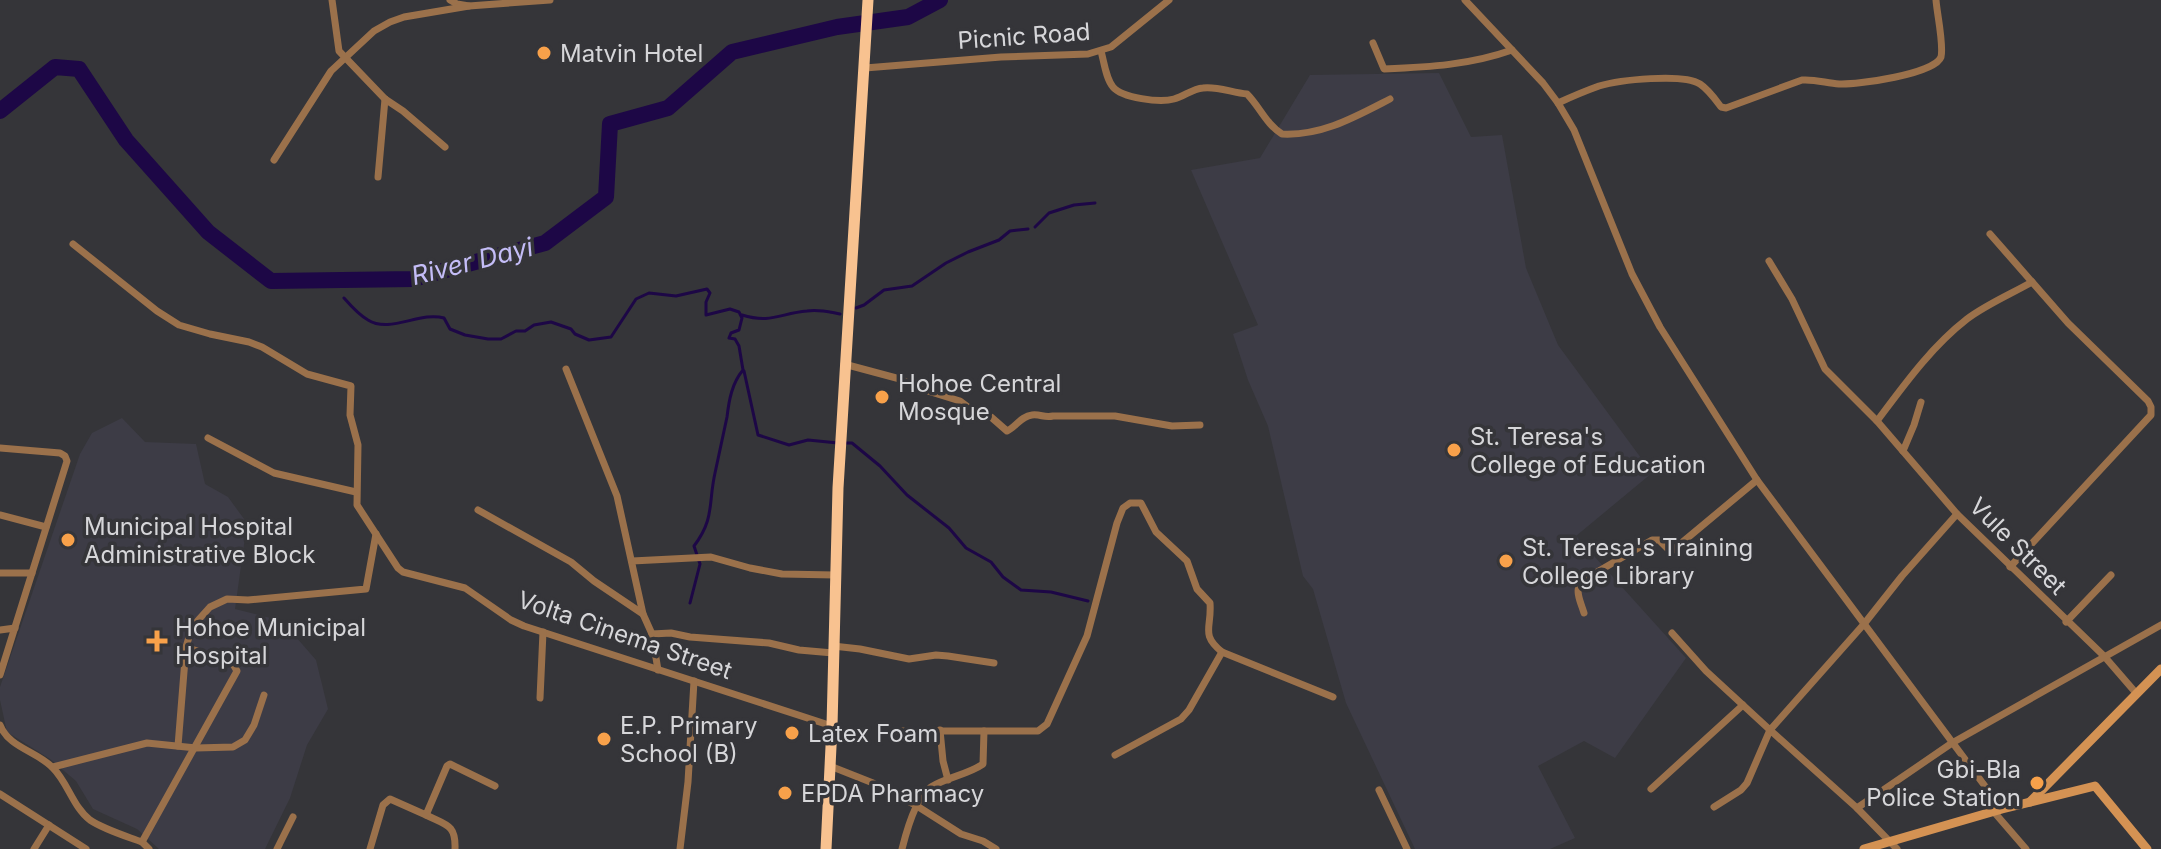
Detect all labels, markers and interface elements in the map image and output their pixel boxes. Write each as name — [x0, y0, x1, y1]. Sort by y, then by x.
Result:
street label: Picnic Road — [957, 17, 1091, 55]
place label: Matvin Hotel — [560, 39, 703, 68]
marker: Matvin Hotel — [535, 44, 553, 62]
water label: River Dayi — [408, 231, 537, 291]
place label: Hohoe Central Mosque — [898, 369, 1061, 426]
marker: Hohoe Central Mosque — [873, 388, 891, 406]
place label: St. Teresa's College of Education — [1470, 422, 1706, 479]
marker: St. Teresa's College of Education — [1445, 441, 1463, 459]
street label: Vule Street — [1964, 492, 2073, 601]
place label: Municipal Hospital Administrative Block — [84, 512, 315, 569]
marker: Municipal Hospital Administrative Block — [59, 531, 77, 549]
place label: St. Teresa's Training College Library — [1522, 533, 1753, 590]
marker: St. Teresa's Training College Library — [1497, 552, 1515, 570]
street label: Volta Cinema Street — [514, 585, 736, 685]
place label: Hohoe Municipal Hospital — [175, 613, 366, 670]
marker: Hohoe Municipal Hospital — [146, 630, 168, 652]
place label: E.P. Primary School (B) — [620, 711, 757, 768]
place label: Latex Foam — [808, 719, 938, 748]
marker: Latex Foam — [783, 724, 801, 742]
marker: E.P. Primary School (B) — [595, 730, 613, 748]
place label: Gbi-Bla Police Station — [1866, 755, 2021, 812]
marker: Gbi-Bla Police Station — [2028, 774, 2046, 792]
place label: EPDA Pharmacy — [801, 779, 984, 808]
marker: EPDA Pharmacy — [776, 784, 794, 802]

